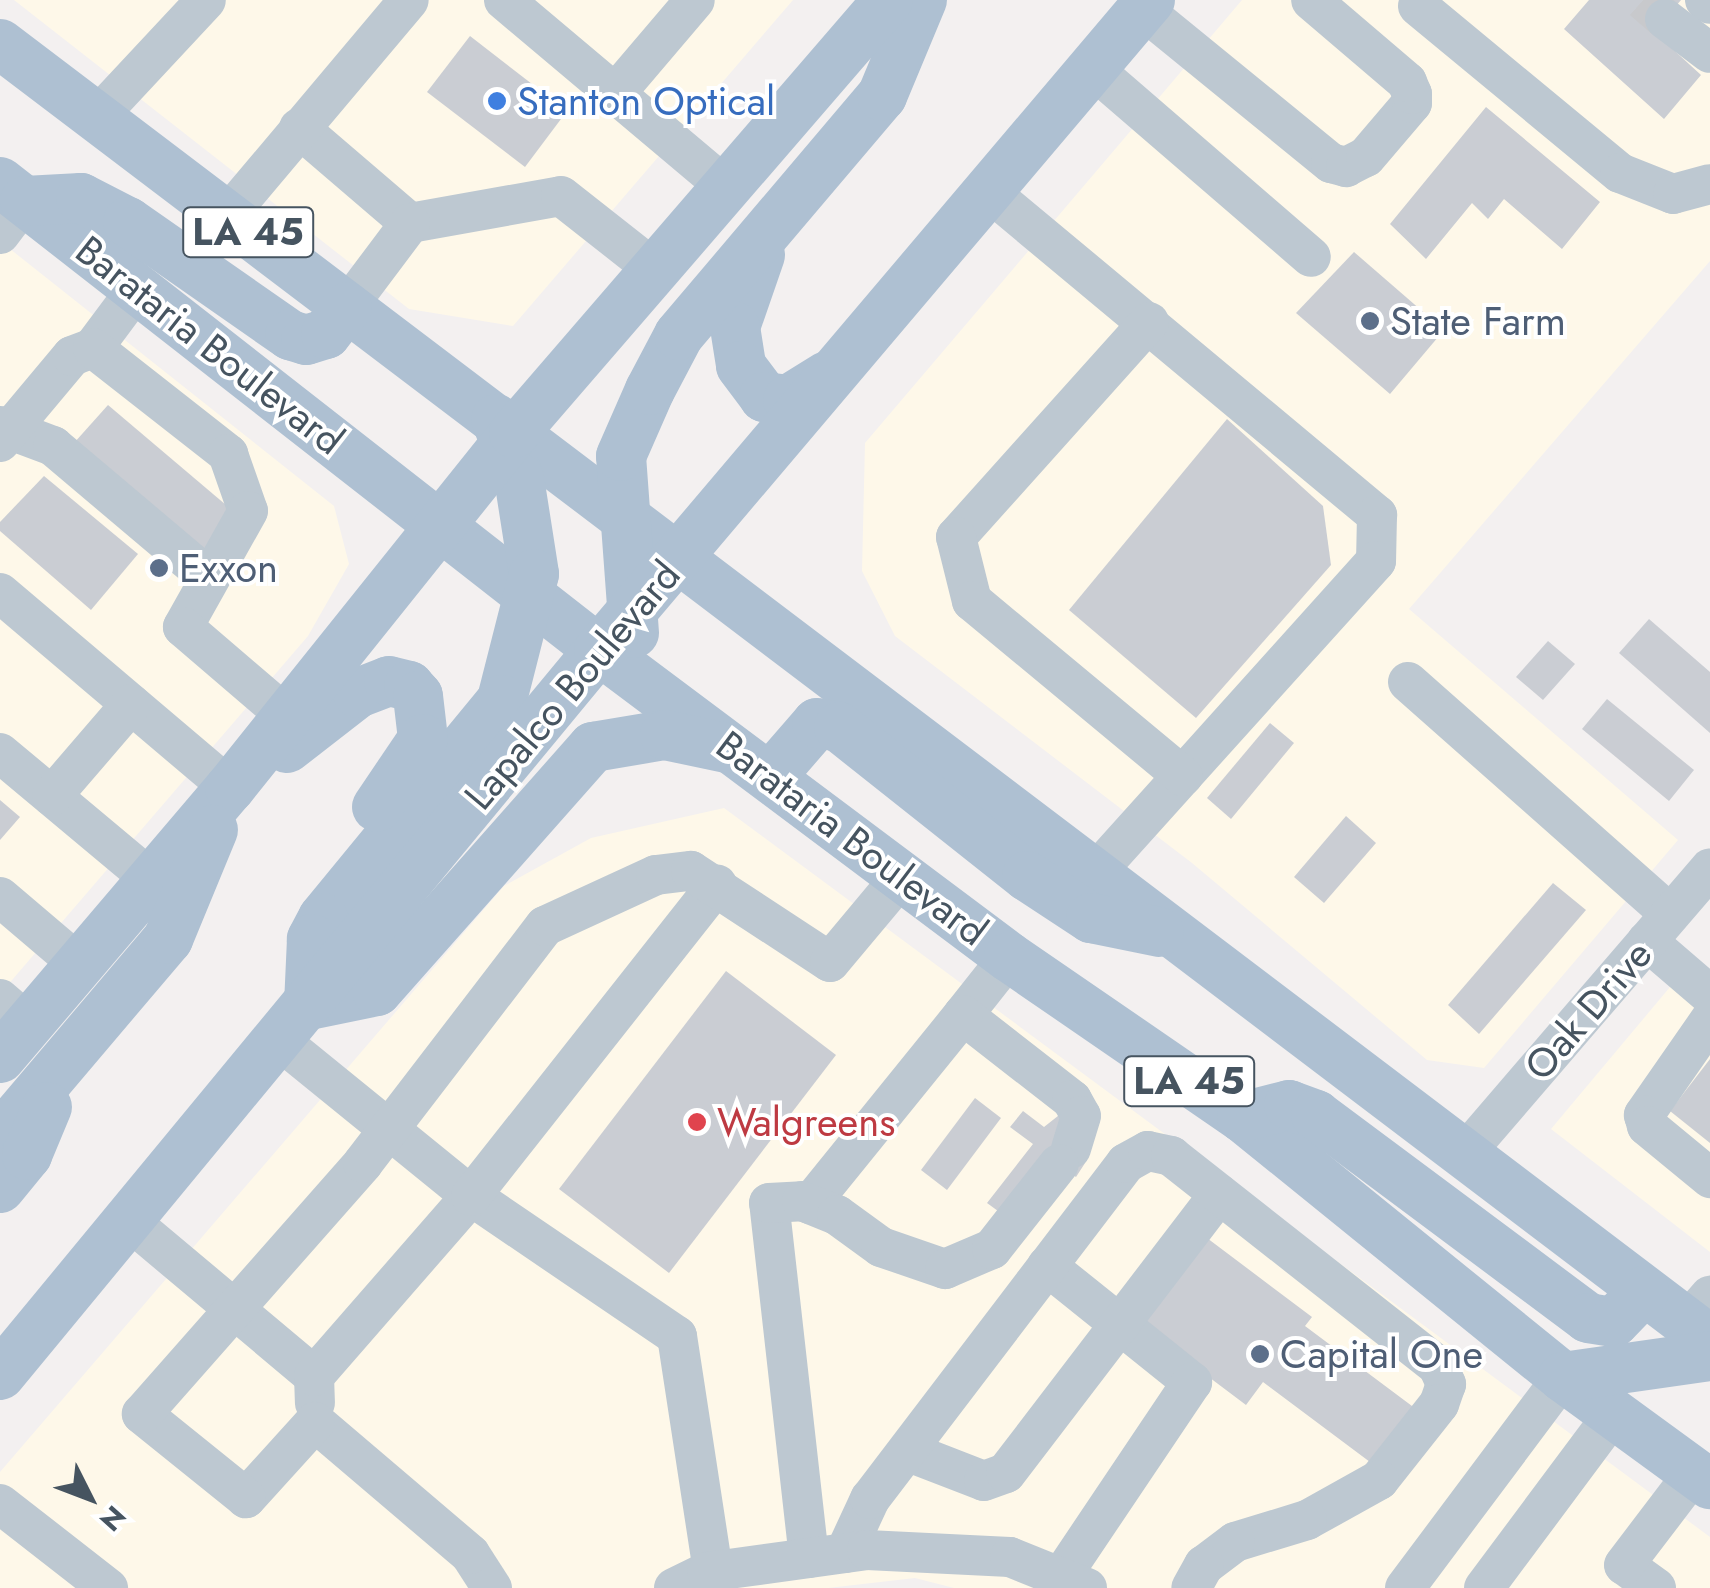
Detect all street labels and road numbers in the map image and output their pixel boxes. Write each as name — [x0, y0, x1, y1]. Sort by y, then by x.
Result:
road number: LA 45 — [180, 199, 316, 265]
street label: Barataria Boulevard — [67, 226, 353, 464]
street label: Lapalco Boulevard — [454, 551, 690, 819]
street label: Barataria Boulevard — [707, 721, 997, 955]
street label: Oak Drive — [1514, 930, 1662, 1090]
road number: LA 45 — [1122, 1048, 1256, 1114]

